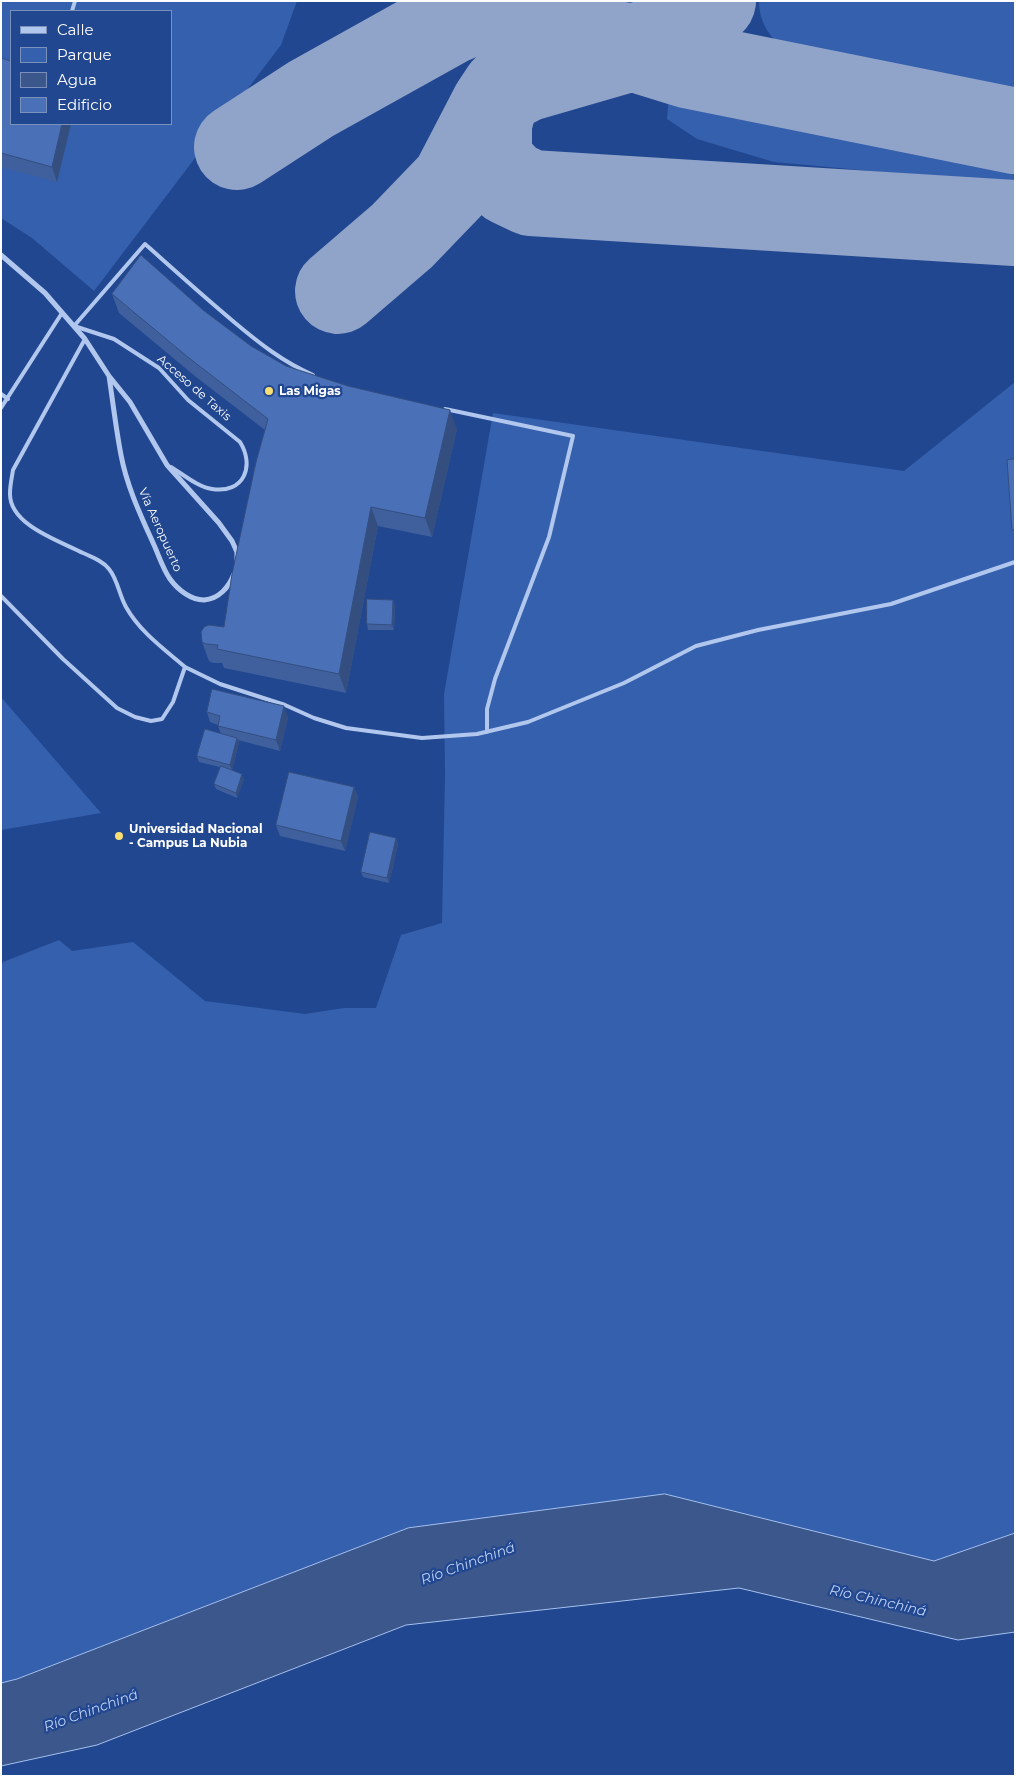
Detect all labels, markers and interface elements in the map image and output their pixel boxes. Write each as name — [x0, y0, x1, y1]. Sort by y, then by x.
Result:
legend — [10, 10, 172, 125]
text: Calle — [57, 20, 94, 39]
text: Parque — [57, 45, 112, 64]
text: Agua — [57, 70, 97, 89]
text: Edificio — [57, 95, 112, 114]
street label: Acceso de Taxis — [154, 352, 234, 424]
place label: Las Migas — [279, 384, 341, 398]
marker: Las Migas — [263, 385, 275, 397]
street label: Vía Aeropuerto — [135, 486, 185, 574]
place label: Universidad Nacional - Campus La Nubia — [129, 822, 263, 850]
marker: Universidad Nacional - Campus La Nubia — [113, 830, 125, 842]
water label: Río Chinchiná — [419, 1539, 517, 1589]
water label: Río Chinchiná — [828, 1582, 928, 1620]
water label: Río Chinchiná — [42, 1686, 140, 1736]

